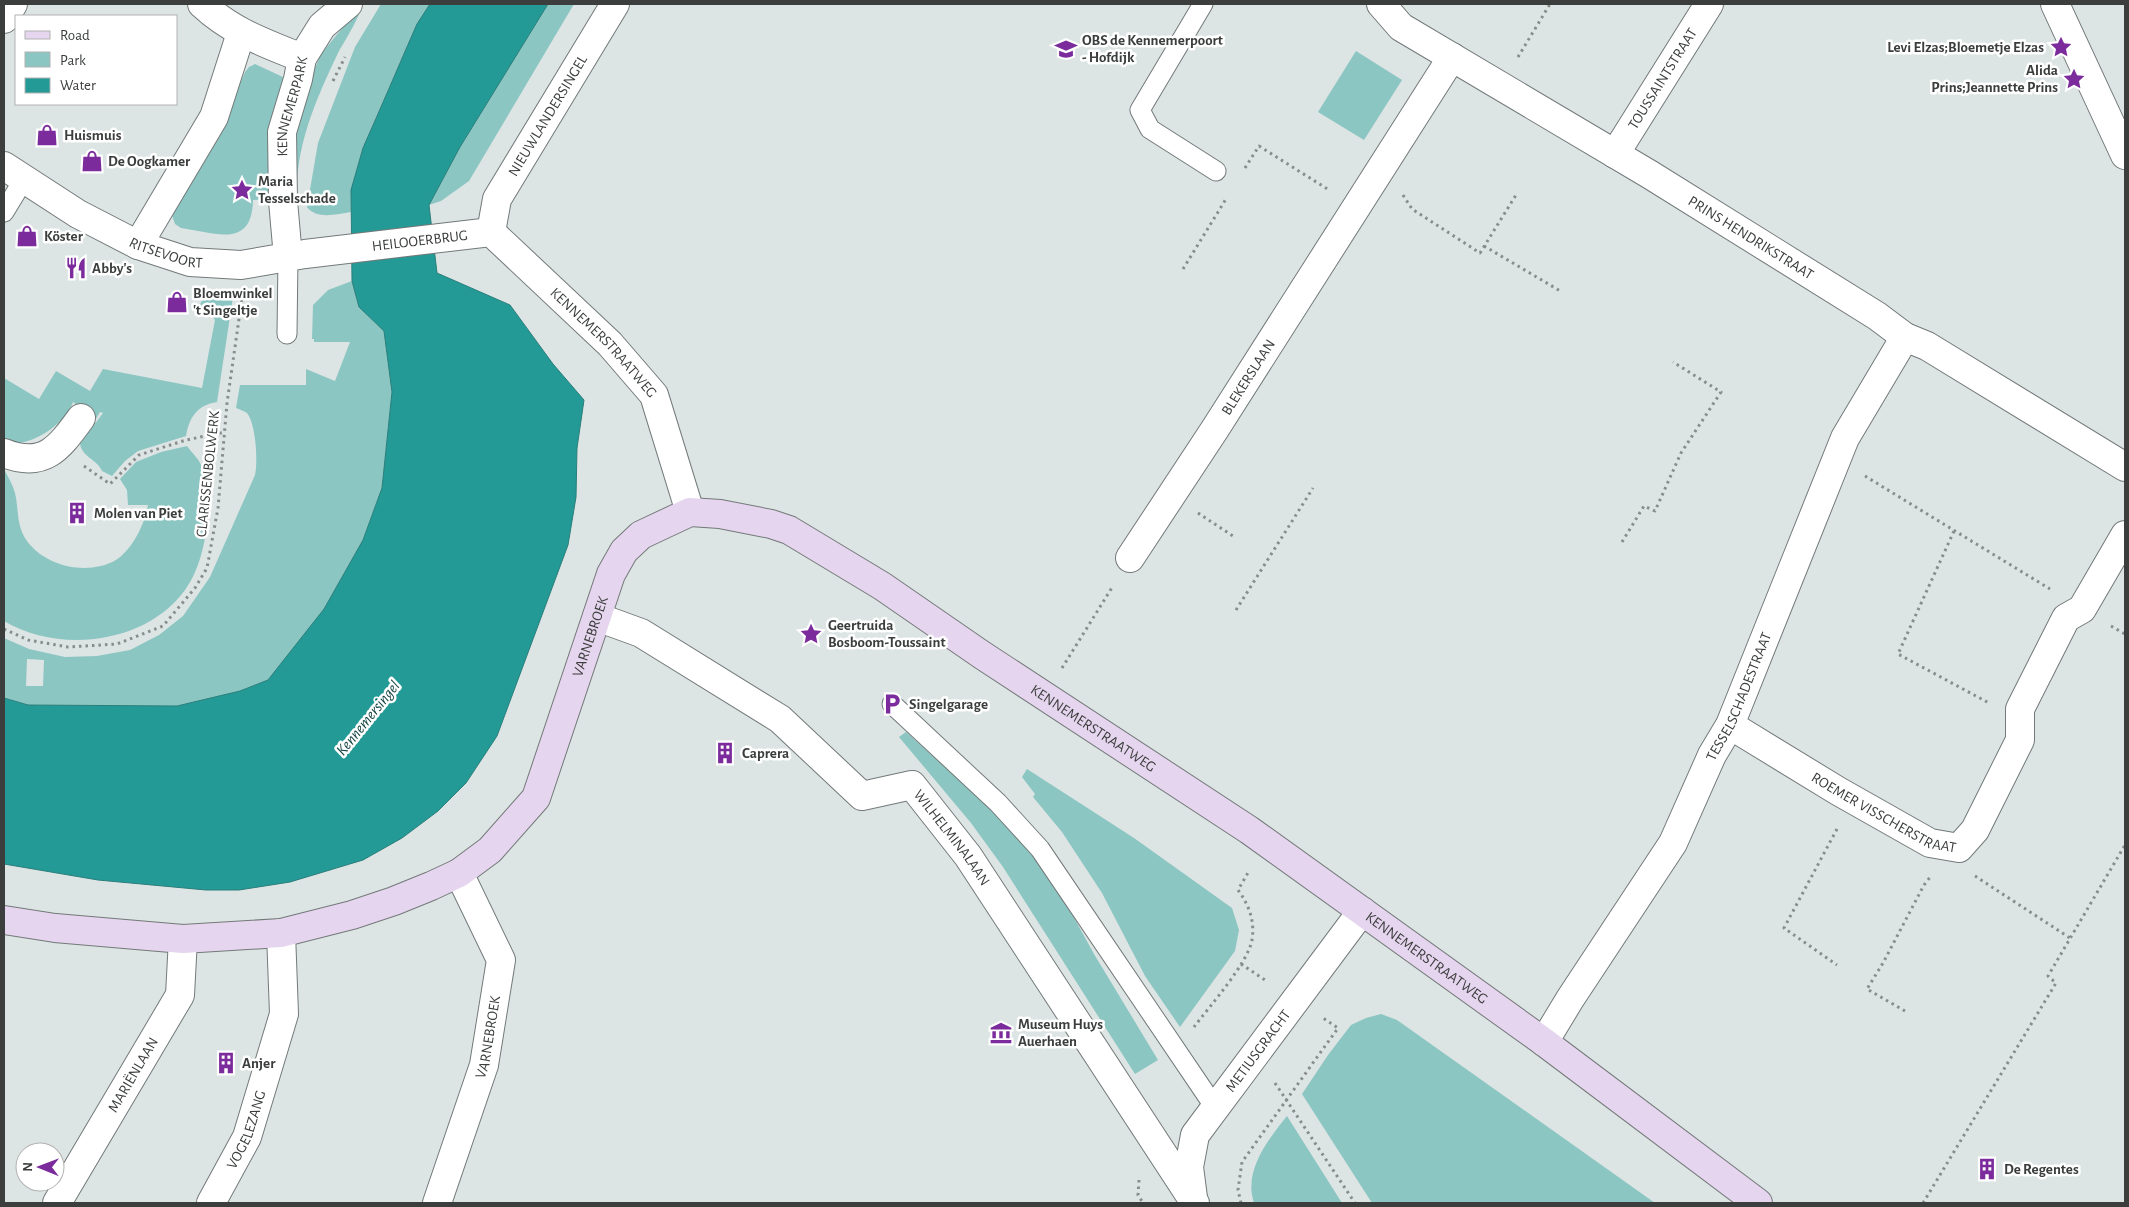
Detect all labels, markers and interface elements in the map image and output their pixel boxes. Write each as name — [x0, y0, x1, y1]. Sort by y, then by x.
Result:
legend — [15, 15, 178, 105]
street label: TOUSSAINTSTRAAT — [1625, 25, 1700, 132]
text: Road — [60, 28, 90, 43]
place label: OBS de Kennemerpoort - Hofdijk — [1082, 33, 1223, 65]
place icon: Levi Elzas;Bloemetje Elzas — [2048, 34, 2074, 60]
school or university icon: OBS de Kennemerpoort - Hofdijk — [1053, 36, 1079, 62]
place label: Levi Elzas;Bloemetje Elzas — [1887, 40, 2044, 55]
street label: NIEUWLANDERSINGEL — [505, 52, 590, 179]
text: Park — [60, 53, 86, 68]
street label: KENNEMERPARK — [274, 54, 310, 157]
place label: Alida Prins;Jeannette Prins — [1931, 63, 2058, 95]
place icon: Alida Prins;Jeannette Prins — [2061, 66, 2087, 92]
text: Water — [60, 78, 96, 93]
shop icon: Huismuis — [34, 122, 60, 148]
place label: Huismuis — [64, 128, 122, 143]
shop icon: De Oogkamer — [79, 148, 105, 174]
place label: De Oogkamer — [108, 154, 191, 169]
place label: Maria Tesselschade — [258, 174, 336, 206]
place icon: Maria Tesselschade — [229, 177, 255, 203]
street label: PRINS HENDRIKSTRAAT — [1686, 193, 1817, 282]
shop icon: Köster — [14, 223, 40, 249]
street label: HEILOOERBRUG — [371, 227, 468, 254]
place label: Köster — [44, 229, 84, 244]
street label: RITSEVOORT — [127, 234, 204, 270]
restaurant icon: Abby's — [63, 255, 89, 281]
place label: Abby's — [92, 261, 132, 276]
street label: KENNEMERSTRAATWEG — [548, 285, 660, 400]
place label: Bloemwinkel 't Singeltje — [193, 286, 272, 318]
shop icon: Bloemwinkel 't Singeltje — [164, 289, 190, 315]
street label: BLEKERSLAAN — [1219, 337, 1278, 418]
street label: CLARISSENBOLWERK — [194, 409, 222, 538]
building icon: Molen van Piet — [64, 500, 90, 526]
place label: Molen van Piet — [94, 506, 183, 521]
street label: VARNEBROEK — [570, 594, 611, 679]
place label: Geertruida Bosboom-Toussaint — [828, 618, 945, 650]
place icon: Geertruida Bosboom-Toussaint — [798, 621, 824, 647]
street label: TESSELSCHADESTRAAT — [1703, 629, 1774, 763]
water label: Kennemersingel — [333, 678, 403, 758]
street label: KENNEMERSTRAATWEG — [1028, 682, 1159, 774]
parking icon: Singelgarage — [879, 691, 905, 717]
place label: Singelgarage — [909, 697, 988, 712]
building icon: Caprera — [712, 740, 738, 766]
place label: Caprera — [742, 746, 789, 761]
street label: ROEMER VISSCHERSTRAAT — [1809, 769, 1958, 855]
street label: WILHELMINALAAN — [911, 787, 993, 888]
street label: KENNEMERSTRAATWEG — [1363, 909, 1491, 1007]
street label: VARNEBROEK — [472, 994, 503, 1080]
street label: METIUSGRACHT — [1223, 1006, 1294, 1094]
place label: Museum Huys Auerhaen — [1018, 1017, 1103, 1049]
museum icon: Museum Huys Auerhaen — [988, 1020, 1014, 1046]
street label: MARIËNLAAN — [105, 1035, 161, 1115]
building icon: Anjer — [213, 1050, 239, 1076]
place label: Anjer — [242, 1056, 276, 1071]
street label: VOGELEZANG — [224, 1089, 268, 1171]
north arrow — [15, 1142, 65, 1192]
building icon: De Regentes — [1974, 1156, 2000, 1182]
text: N — [21, 1162, 35, 1172]
place label: De Regentes — [2004, 1162, 2079, 1177]

